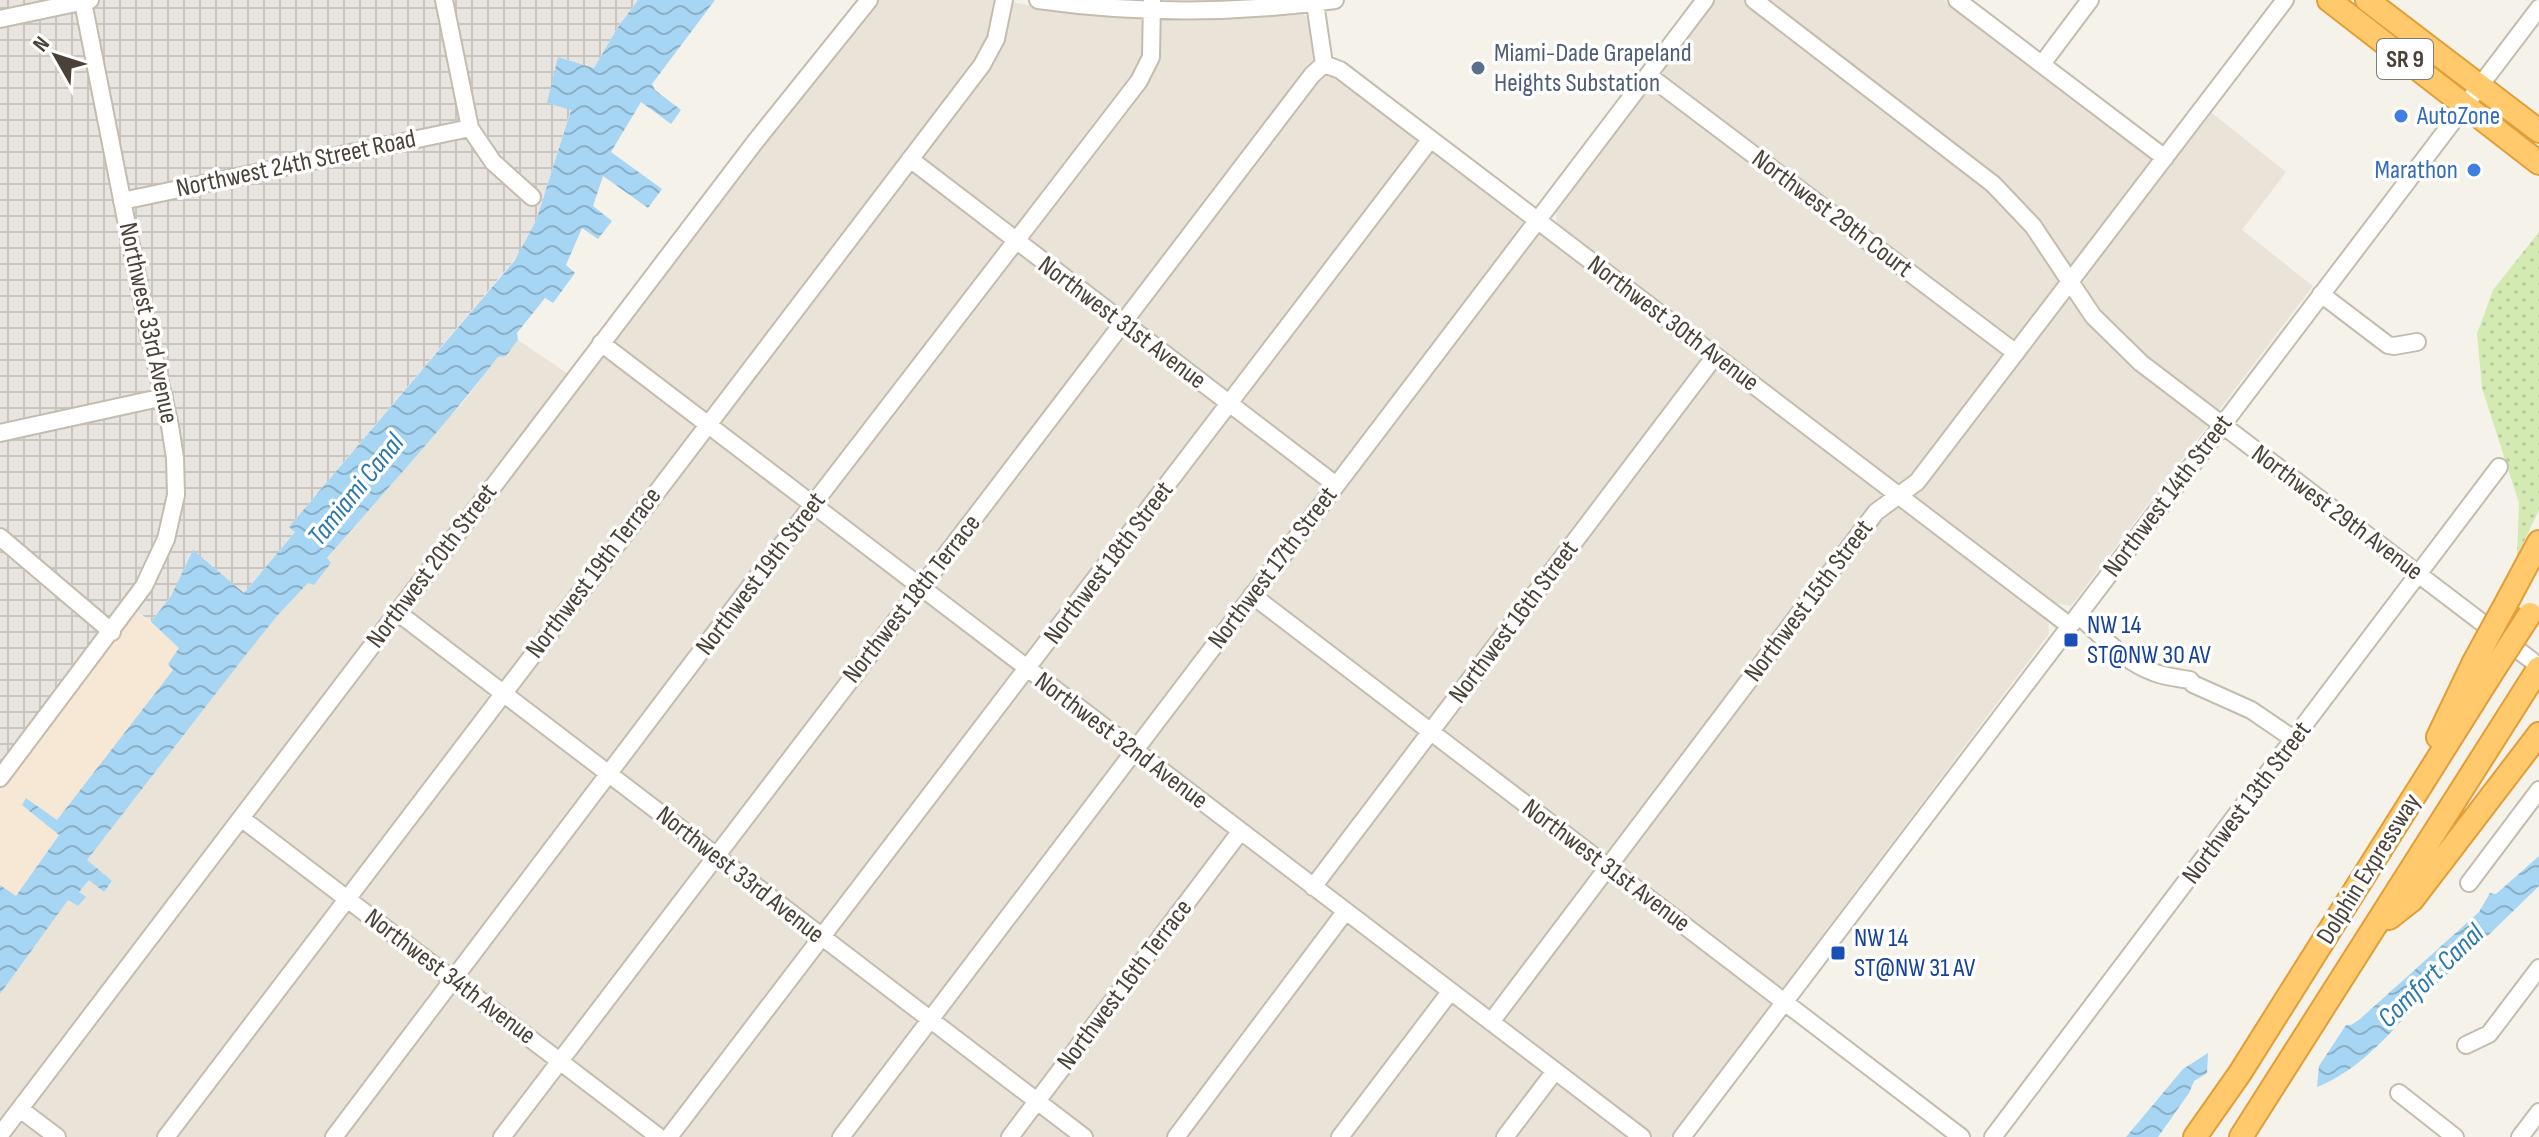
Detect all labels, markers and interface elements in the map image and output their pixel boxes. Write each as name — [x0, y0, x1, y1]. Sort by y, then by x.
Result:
north arrow — [16, 16, 96, 96]
text: N — [27, 31, 56, 57]
place label: Miami-Dade Grapeland Heights Substation — [1494, 38, 1692, 99]
road number: SR 9 — [2377, 39, 2433, 79]
marker: Miami-Dade Grapeland Heights Substation — [1469, 59, 1487, 77]
place label: AutoZone — [2416, 101, 2500, 132]
marker: AutoZone — [2392, 107, 2410, 125]
street label: Northwest 24th Street Road — [173, 123, 419, 205]
street label: Northwest 29th Court — [1746, 144, 1918, 284]
place label: Marathon — [2375, 155, 2458, 186]
marker: Marathon — [2465, 161, 2483, 179]
street label: Northwest 33rd Avenue — [112, 220, 184, 426]
street label: Northwest 30th Avenue — [1581, 249, 1765, 399]
street label: Northwest 31st Avenue — [1032, 250, 1212, 396]
street label: Northwest 14th Street — [2097, 409, 2239, 583]
water label: Tamiami Canal — [301, 427, 412, 553]
street label: Northwest 29th Avenue — [2245, 439, 2429, 587]
street label: Northwest 18th Street — [1038, 475, 1180, 651]
street label: Northwest 20th Street — [360, 478, 504, 654]
street label: Northwest 17th Street — [1202, 481, 1344, 655]
street label: Northwest 19th Terrace — [520, 482, 668, 664]
street label: Northwest 19th Street — [690, 486, 832, 662]
street label: Northwest 18th Terrace — [837, 509, 987, 689]
street label: Northwest 15th Street — [1738, 514, 1880, 688]
street label: Northwest 16th Street — [1443, 534, 1585, 710]
place label: NW 14 ST@NW 30 AV — [2087, 610, 2211, 671]
marker: NW 14 ST@NW 30 AV — [2062, 631, 2080, 649]
street label: Northwest 32nd Avenue — [1028, 666, 1214, 816]
street label: Northwest 13th Street — [2176, 716, 2318, 890]
street label: Dolphin Expressway — [2310, 788, 2428, 950]
street label: Northwest 31st Avenue — [1516, 793, 1696, 939]
street label: Northwest 33rd Avenue — [650, 800, 830, 950]
street label: Northwest 16th Terrace — [1051, 894, 1199, 1076]
street label: Northwest 34th Avenue — [358, 903, 542, 1051]
water label: Comfort Canal — [2371, 917, 2491, 1035]
place label: NW 14 ST@NW 31 AV — [1854, 923, 1976, 984]
marker: NW 14 ST@NW 31 AV — [1829, 944, 1847, 962]

